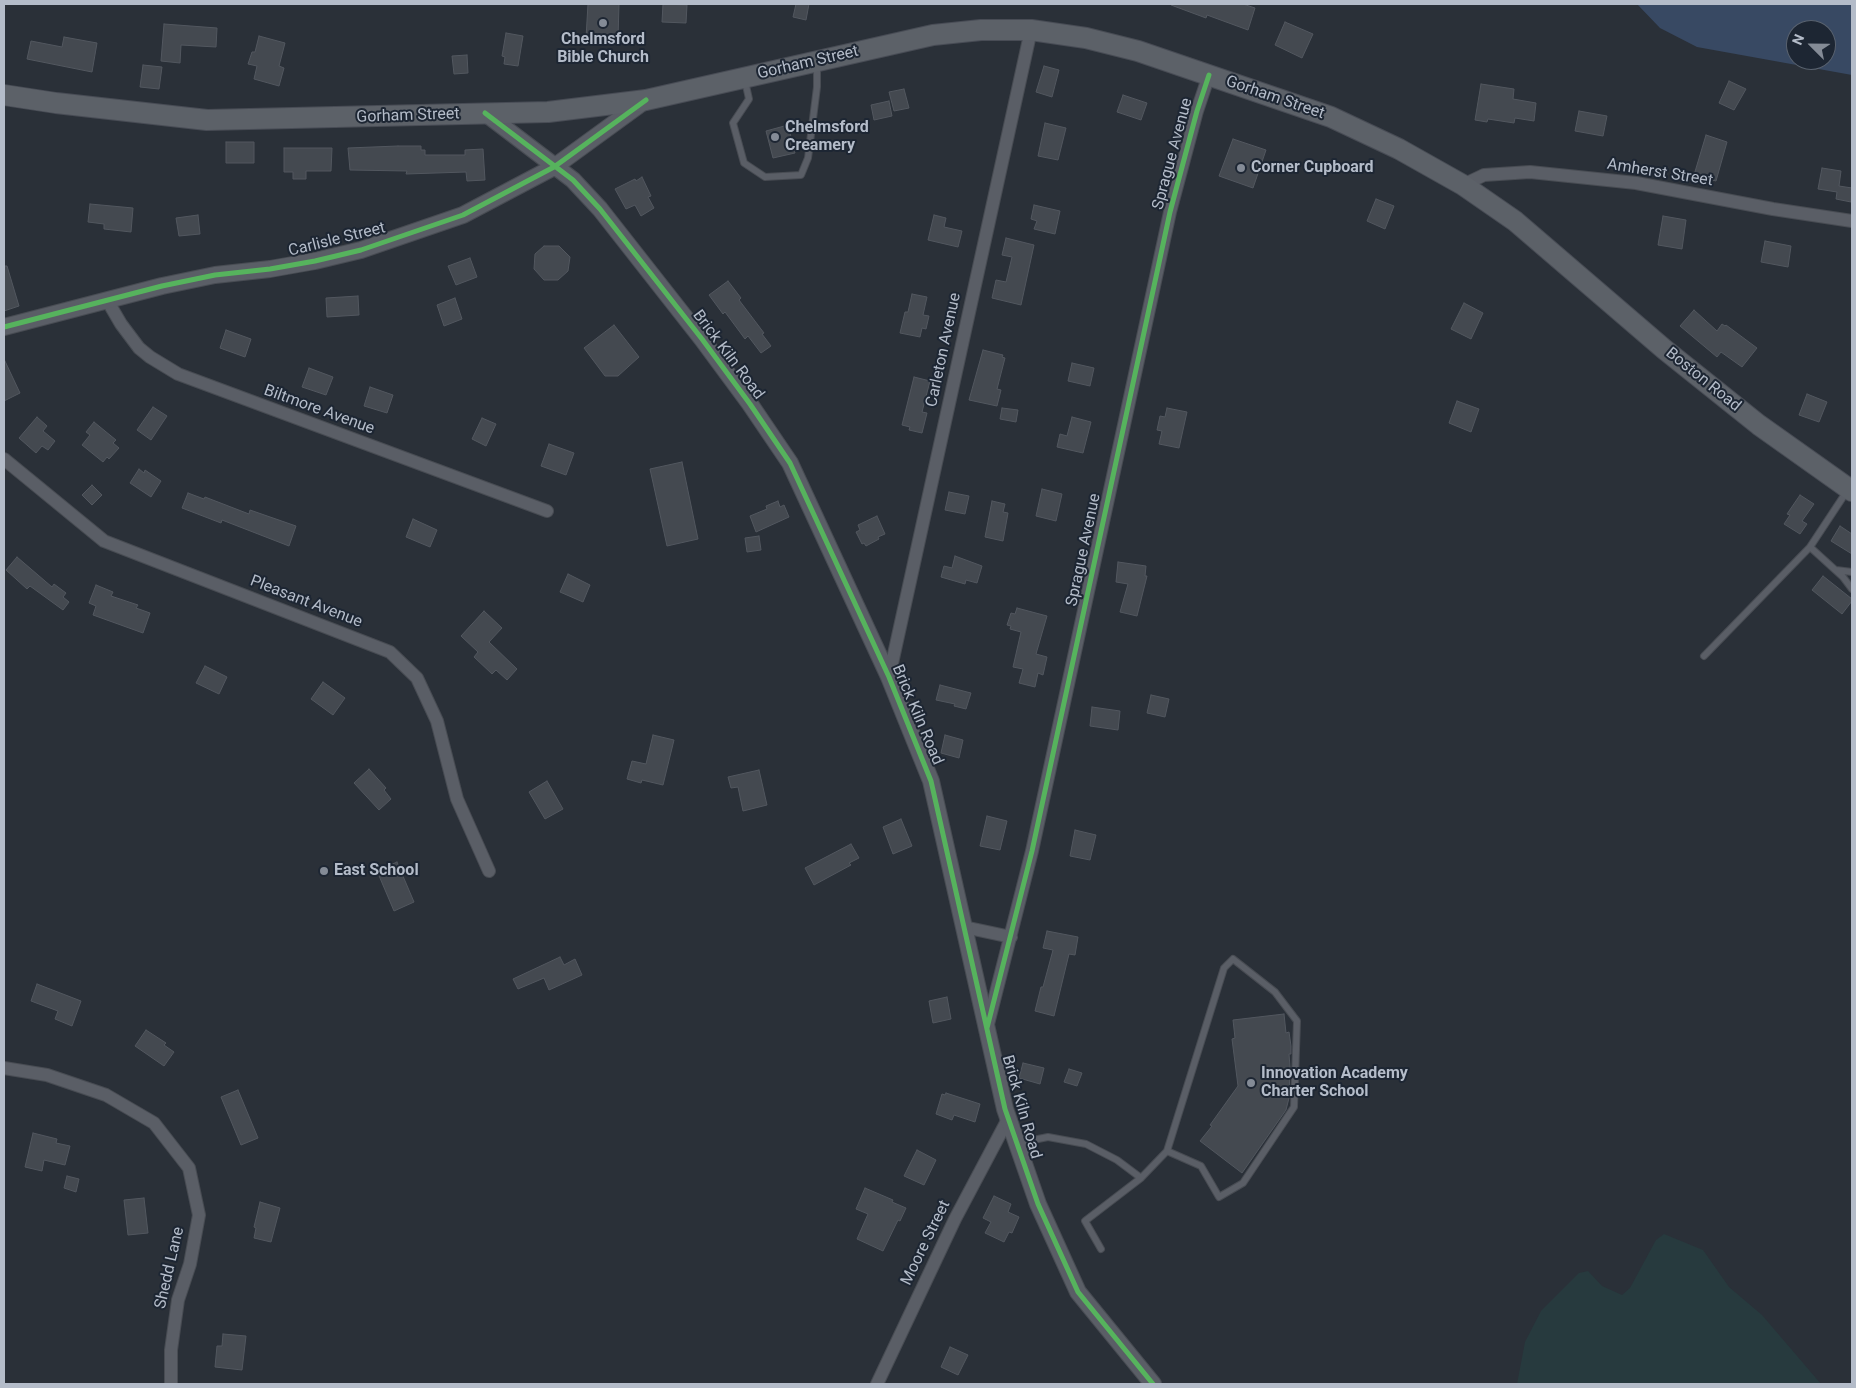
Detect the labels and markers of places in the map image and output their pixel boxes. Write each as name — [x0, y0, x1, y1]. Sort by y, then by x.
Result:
marker: Chelmsford Bible Church — [597, 17, 609, 29]
place label: Chelmsford Bible Church — [557, 30, 649, 68]
place label: Chelmsford Creamery — [785, 118, 869, 156]
marker: Chelmsford Creamery — [769, 131, 781, 143]
place label: Corner Cupboard — [1251, 158, 1374, 178]
marker: Corner Cupboard — [1235, 162, 1247, 174]
place label: East School — [334, 861, 419, 881]
marker: East School — [318, 865, 330, 877]
place label: Innovation Academy Charter School — [1261, 1064, 1408, 1102]
marker: Innovation Academy Charter School — [1245, 1077, 1257, 1089]

